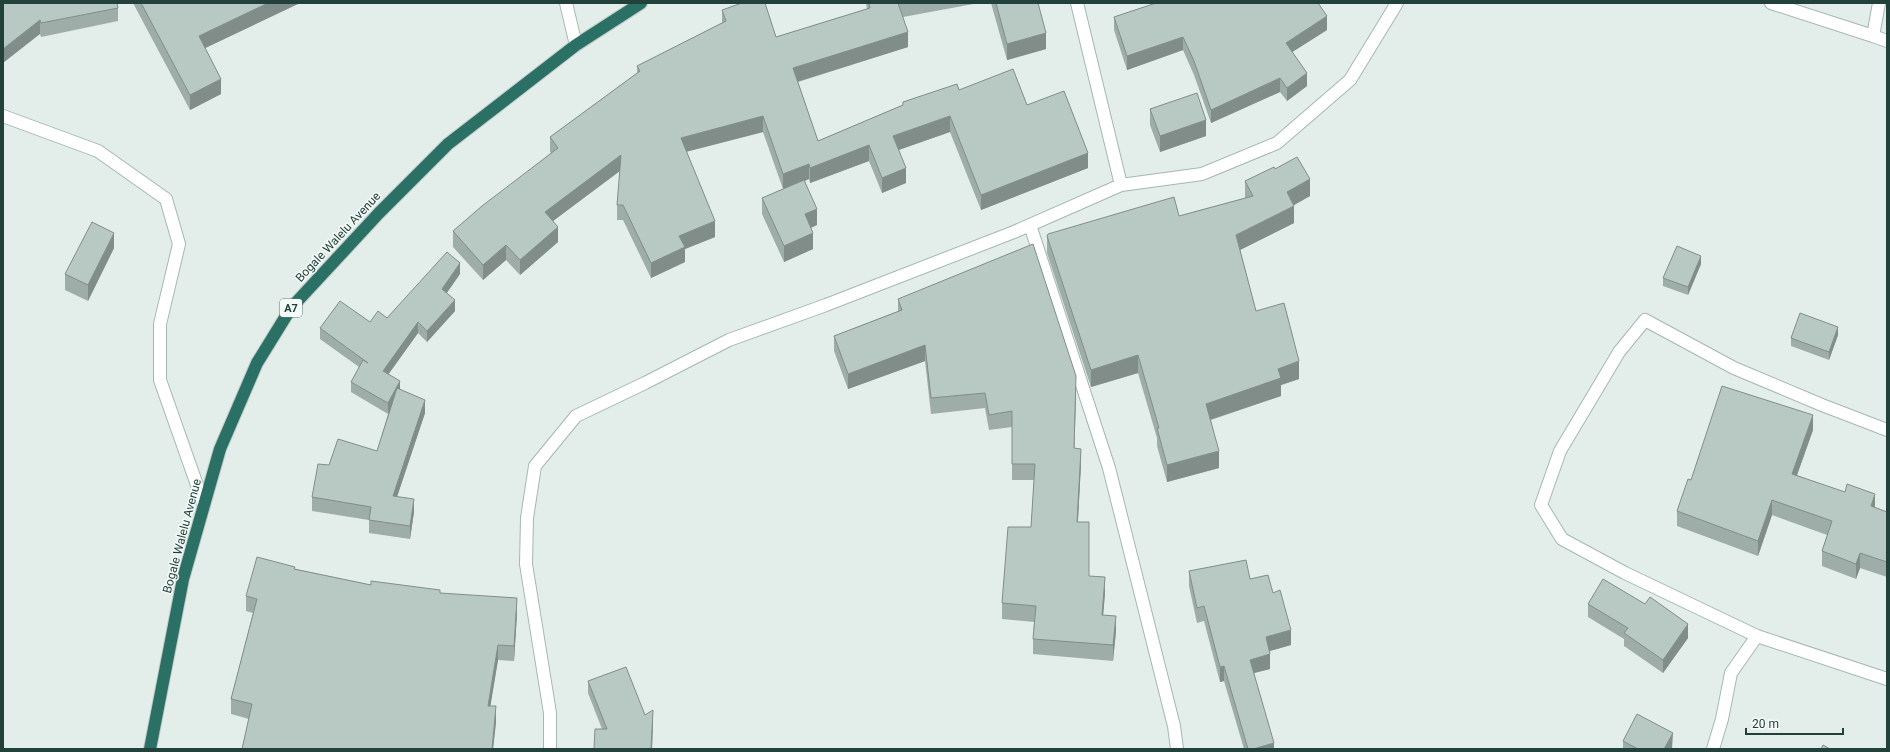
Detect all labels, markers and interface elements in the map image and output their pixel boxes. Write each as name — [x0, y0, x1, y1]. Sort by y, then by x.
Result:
street label: Bogale Walelu Avenue — [293, 189, 383, 285]
road number: A7 — [280, 299, 302, 317]
street label: Bogale Walelu Avenue — [160, 477, 204, 595]
scale bar — [1746, 710, 1843, 736]
text: 20 m — [1752, 717, 1779, 731]

